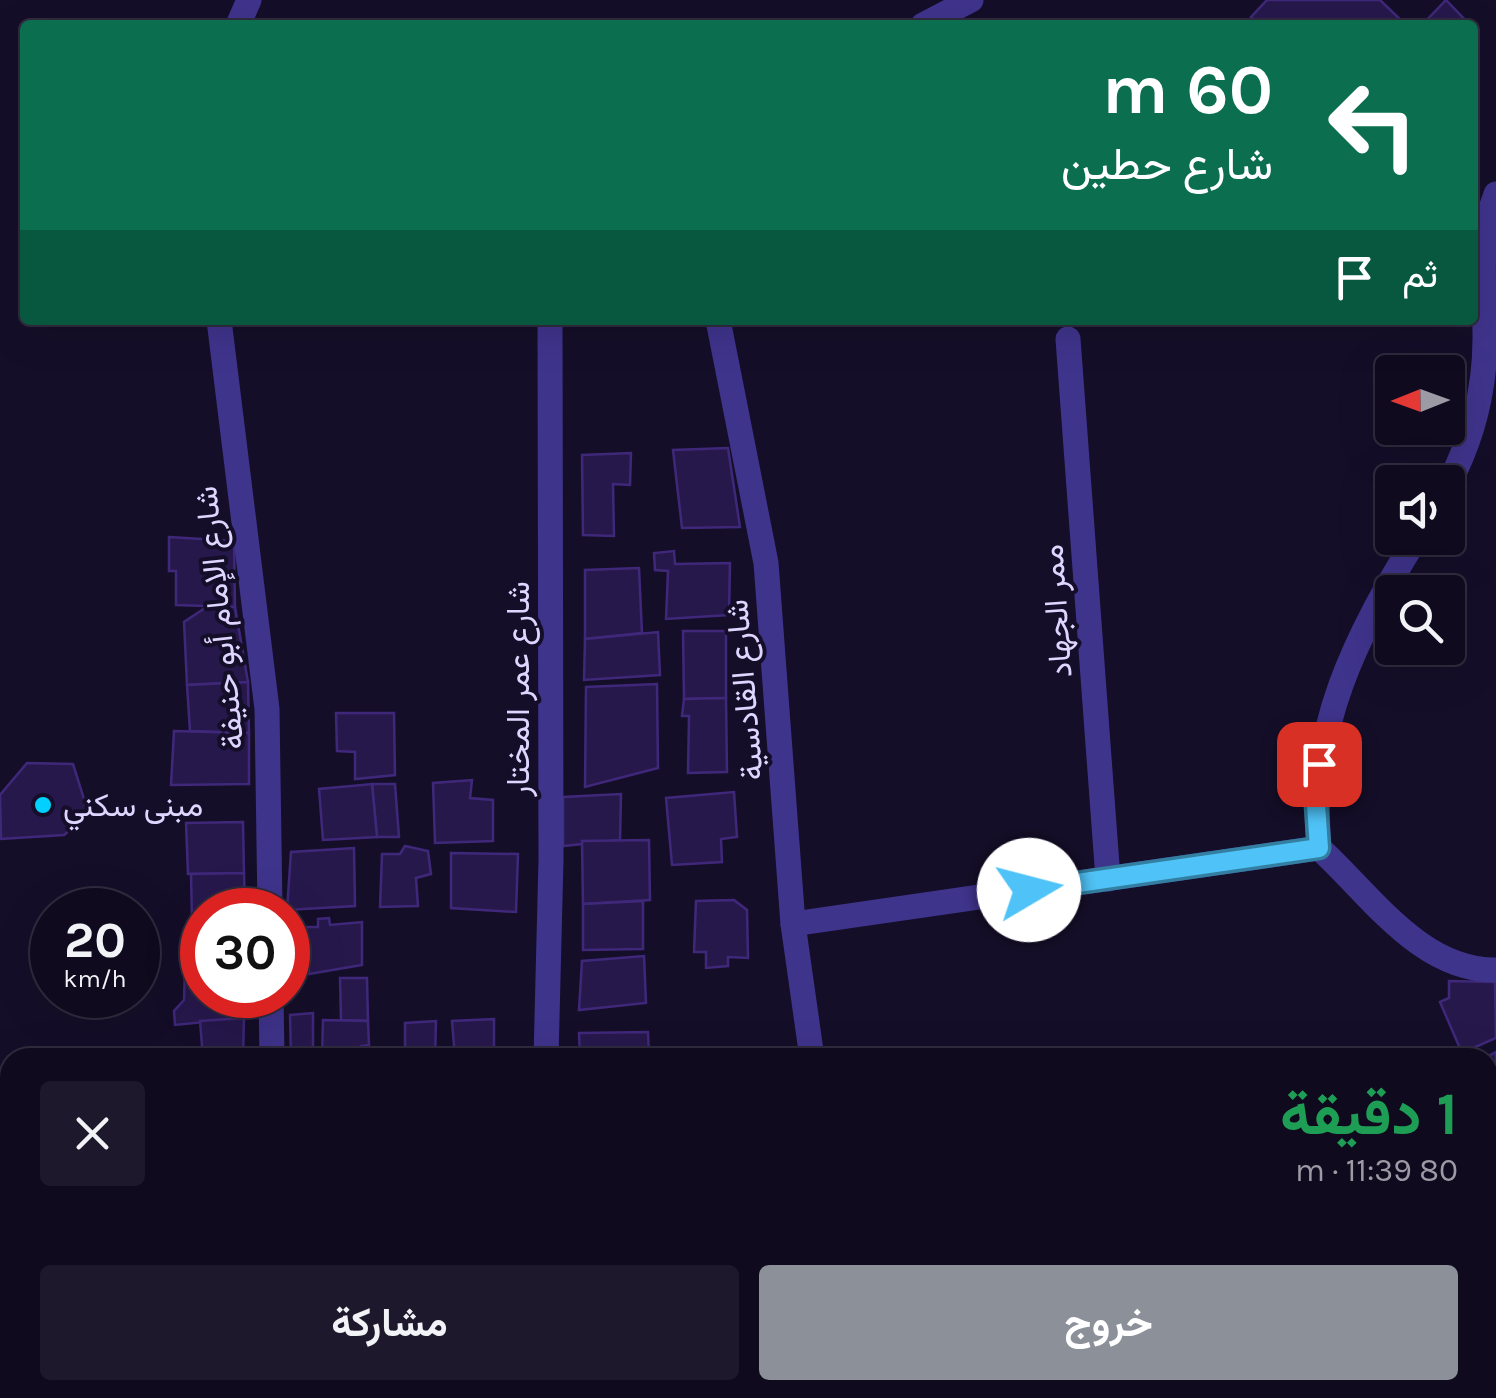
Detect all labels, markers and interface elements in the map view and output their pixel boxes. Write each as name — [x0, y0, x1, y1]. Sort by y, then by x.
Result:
text: 60 m — [1102, 49, 1273, 131]
icon: left — [1308, 60, 1438, 190]
text: شارع حطين — [1061, 138, 1273, 190]
icon: arrive — [1327, 250, 1382, 305]
text: ثم — [1402, 252, 1438, 297]
north arrow — [1375, 355, 1465, 445]
map controls — [1375, 355, 1465, 665]
button: sound — [1375, 465, 1465, 555]
street label: شارع الإمام أبو حنيفة — [187, 484, 255, 752]
street label: ممر الجهاد — [1033, 543, 1081, 679]
button: search — [1375, 575, 1465, 665]
street label: شارع عمر المختار — [500, 581, 540, 798]
street label: شارع القادسية — [718, 598, 774, 782]
pin — [1277, 722, 1362, 807]
icon: arrive — [1292, 737, 1347, 792]
place label: مبنى سكني — [63, 787, 203, 831]
marker: مبنى سكني — [32, 794, 54, 816]
position arrow — [977, 838, 1081, 942]
speed limit sign: 30 — [180, 888, 310, 1018]
text: 20 — [64, 911, 126, 970]
text: km/h — [63, 964, 127, 993]
text: 1 دقيقة — [1280, 1079, 1458, 1149]
button: close — [40, 1081, 145, 1186]
text: 80 m · 11:39 — [1295, 1152, 1458, 1189]
button: مشاركة — [40, 1265, 739, 1380]
button: خروج — [759, 1265, 1458, 1380]

